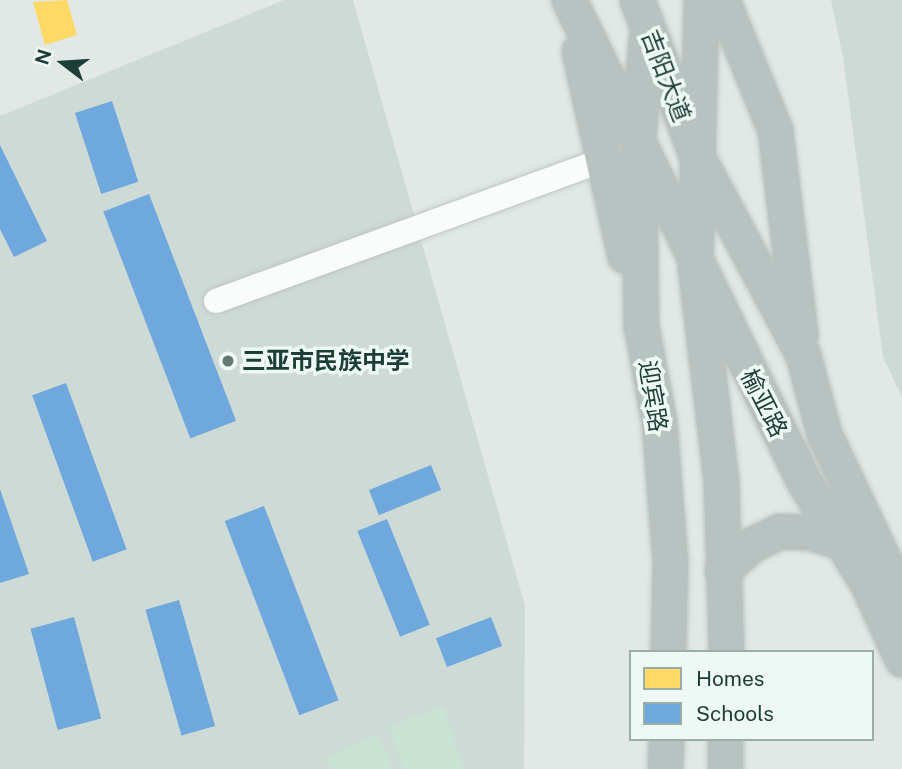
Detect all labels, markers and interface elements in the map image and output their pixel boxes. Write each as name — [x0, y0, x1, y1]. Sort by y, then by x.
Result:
street label: 吉阳大道 — [635, 26, 697, 126]
north arrow — [28, 28, 98, 98]
text: N — [30, 47, 56, 67]
place label: 三亚市民族中学 — [242, 347, 410, 375]
marker: 三亚市民族中学 — [220, 353, 236, 369]
street label: 迎宾路 — [633, 358, 673, 434]
street label: 榆亚路 — [735, 364, 793, 442]
legend — [629, 650, 874, 741]
text: Homes — [696, 666, 764, 691]
text: Schools — [696, 701, 774, 726]

